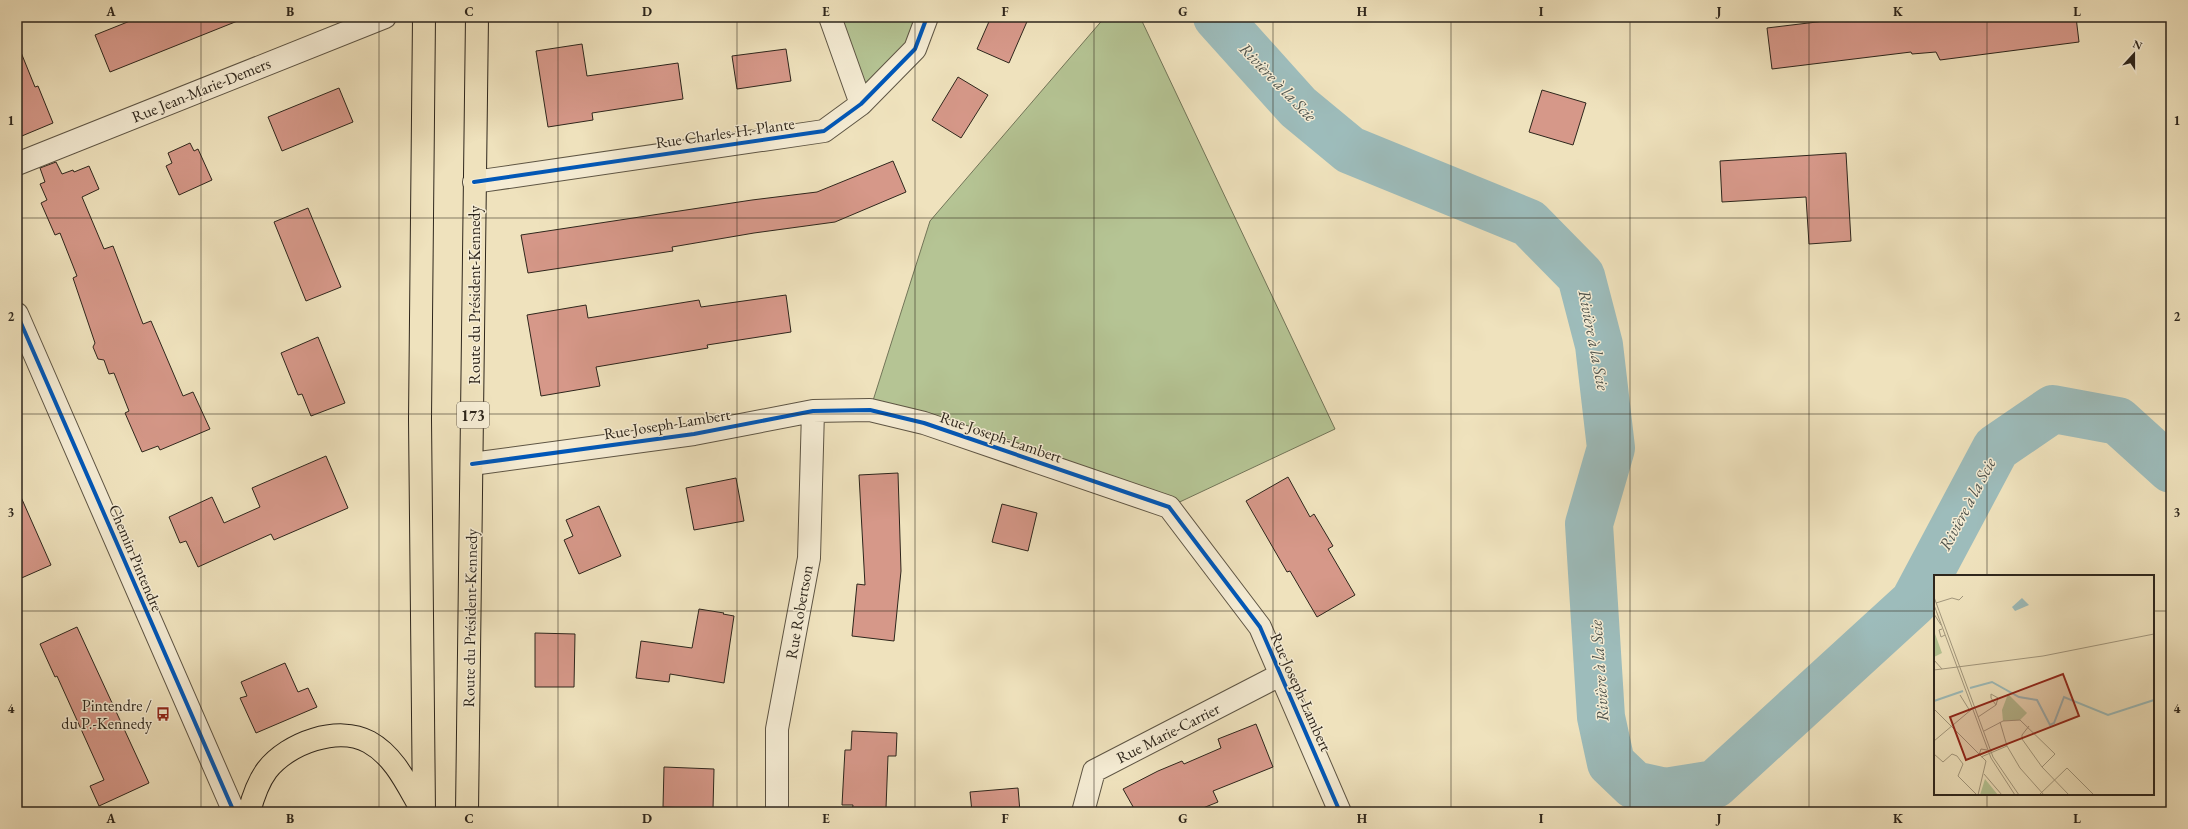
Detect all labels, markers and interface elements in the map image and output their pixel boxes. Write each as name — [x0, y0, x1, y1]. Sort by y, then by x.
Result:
text: A — [105, 3, 116, 20]
text: B — [286, 3, 294, 20]
text: C — [464, 3, 474, 20]
text: D — [642, 3, 652, 20]
text: E — [822, 3, 830, 20]
text: F — [1001, 3, 1009, 20]
text: G — [1178, 3, 1188, 20]
text: H — [1357, 3, 1368, 20]
text: I — [1539, 3, 1544, 20]
text: J — [1715, 3, 1722, 20]
text: K — [1893, 3, 1904, 20]
text: L — [2073, 3, 2081, 20]
north arrow — [2114, 34, 2154, 74]
text: N — [2131, 37, 2144, 53]
water label: Rivière à la Scie — [1235, 38, 1321, 126]
street label: Rue Jean-Marie-Demers — [128, 53, 274, 127]
text: 1 — [8, 112, 15, 129]
text: 1 — [2174, 112, 2181, 129]
street label: Rue Charles-H.-Plante — [654, 113, 796, 153]
street label: Route du Président-Kennedy — [464, 205, 485, 384]
water label: Rivière à la Scie — [1573, 288, 1615, 392]
text: 2 — [8, 308, 15, 325]
text: 2 — [2174, 308, 2181, 325]
road number: 173 — [457, 402, 489, 428]
street label: Rue Joseph-Lambert — [602, 404, 732, 444]
street label: Rue Joseph-Lambert — [937, 406, 1065, 468]
water label: Rivière à la Scie — [1933, 454, 2001, 554]
street label: Chemin Pintendre — [104, 501, 168, 615]
text: 3 — [8, 504, 15, 521]
text: 3 — [2174, 504, 2181, 521]
street label: Route du Président-Kennedy — [458, 527, 482, 708]
street label: Rue Robertson — [780, 563, 818, 661]
inset map — [1934, 575, 2154, 795]
water label: Rivière à la Scie — [1584, 619, 1614, 723]
street label: Rue Joseph-Lambert — [1265, 629, 1337, 755]
place label: Pintendre / du P.-Kennedy — [61, 695, 153, 734]
street label: Rue Marie-Carrier — [1113, 698, 1224, 768]
text: 4 — [8, 700, 15, 717]
text: 4 — [2174, 700, 2181, 717]
bus stop icon: Pintendre / du P.-Kennedy — [155, 706, 171, 722]
text: A — [105, 810, 116, 827]
text: B — [286, 810, 294, 827]
text: C — [464, 810, 474, 827]
text: D — [642, 810, 652, 827]
text: E — [822, 810, 830, 827]
text: F — [1001, 810, 1009, 827]
text: G — [1178, 810, 1188, 827]
text: H — [1357, 810, 1368, 827]
text: I — [1539, 810, 1544, 827]
text: J — [1715, 810, 1722, 827]
text: K — [1893, 810, 1904, 827]
text: L — [2073, 810, 2081, 827]

